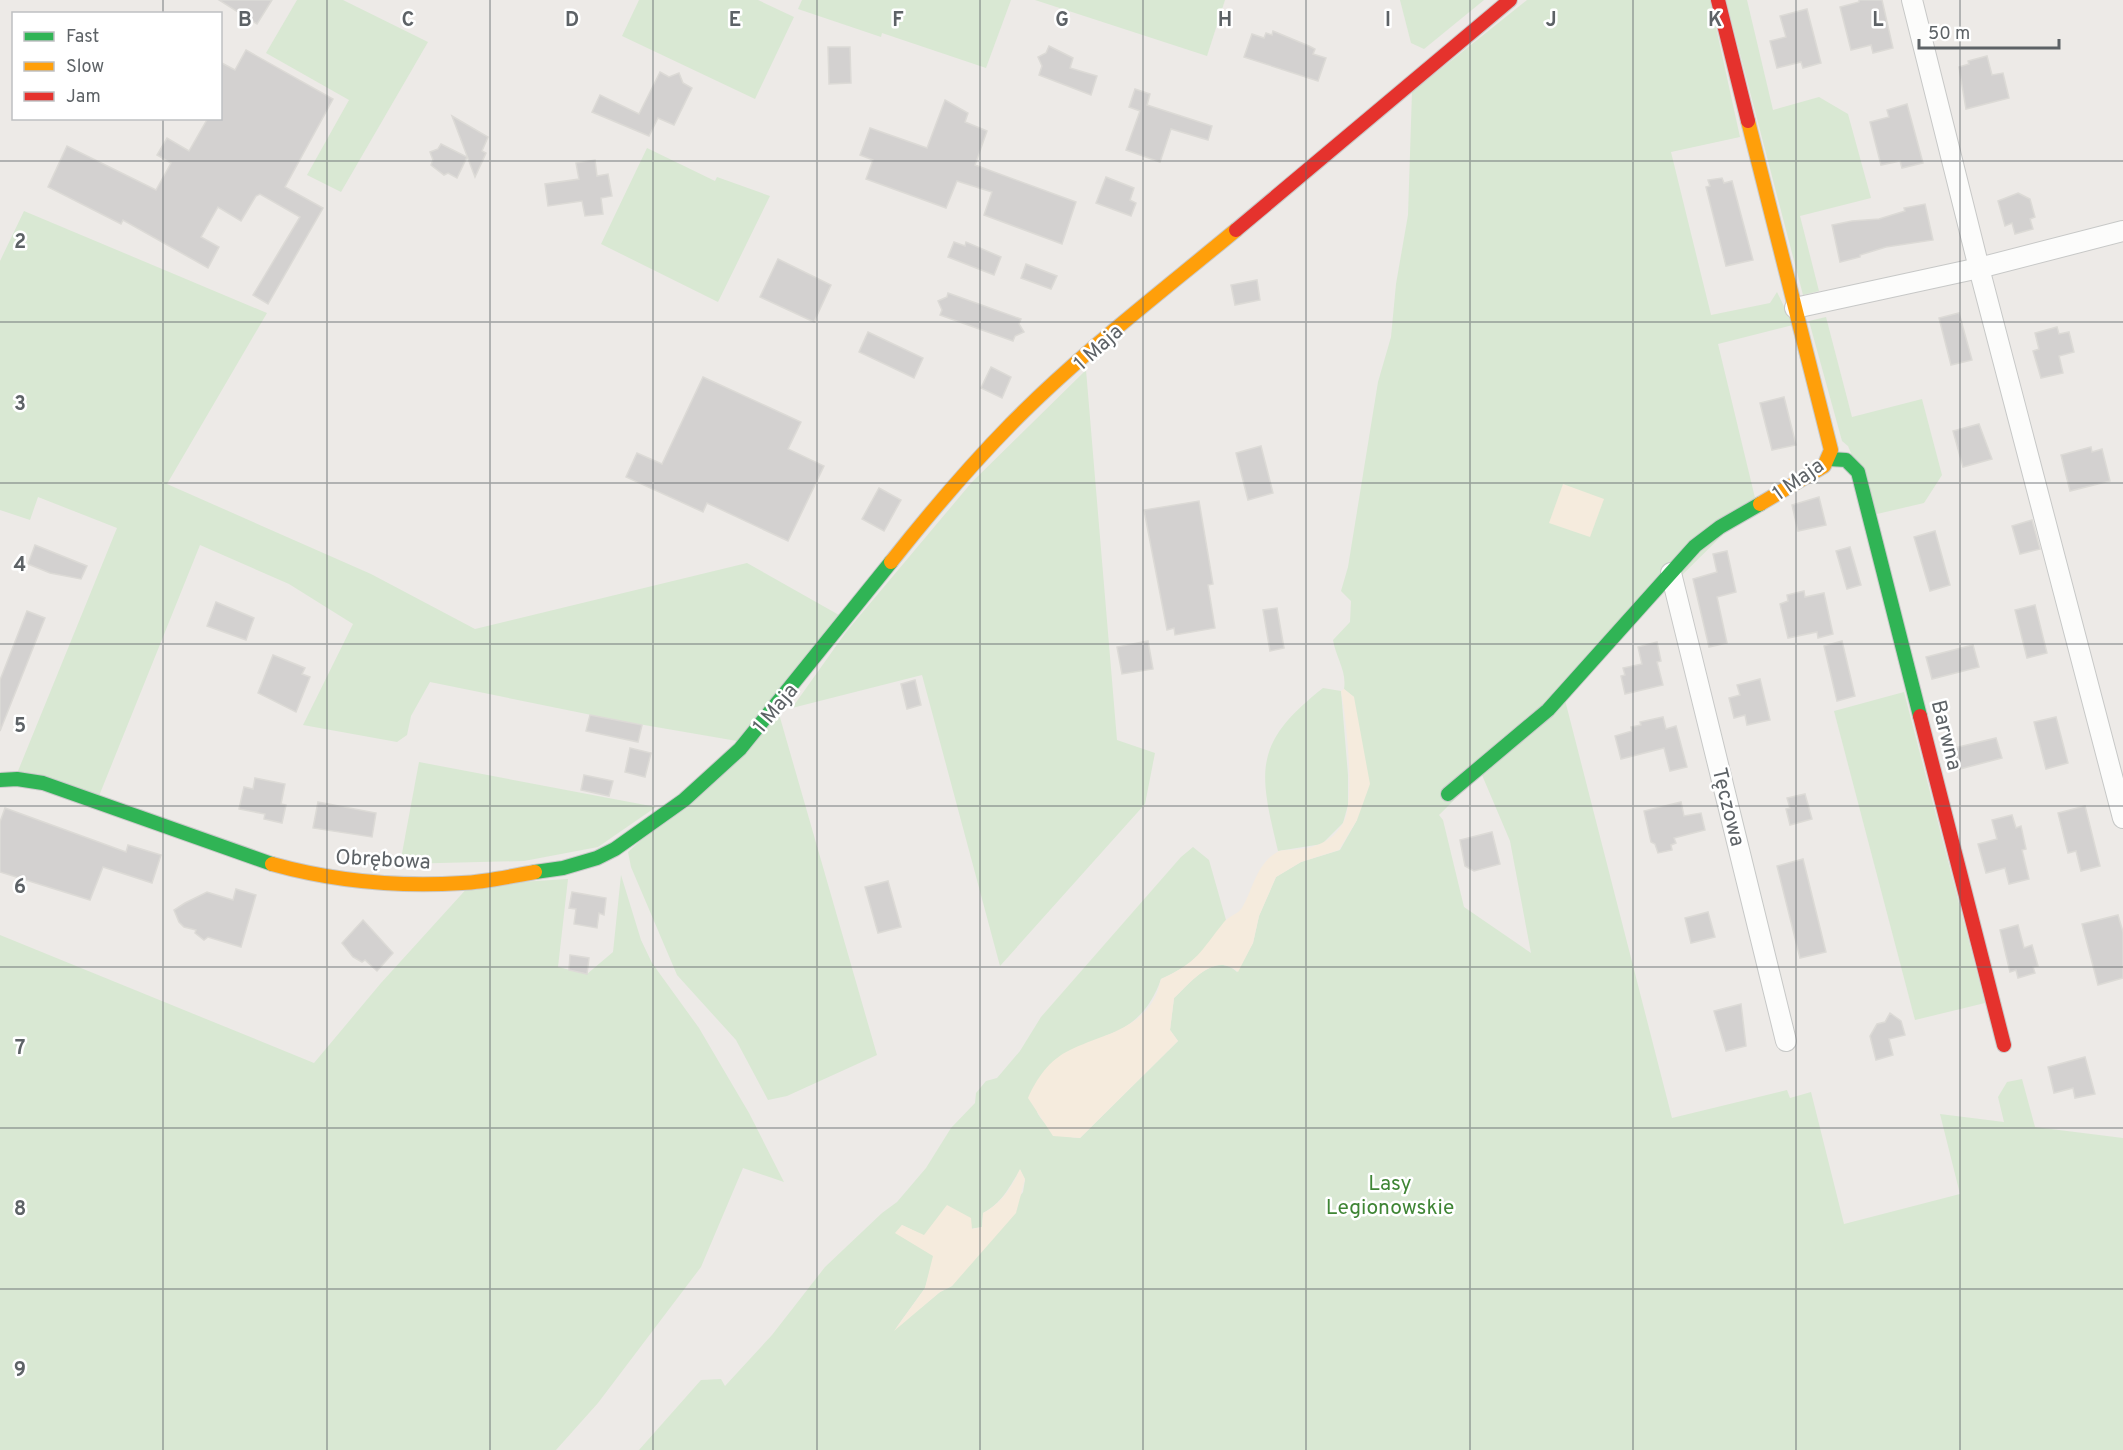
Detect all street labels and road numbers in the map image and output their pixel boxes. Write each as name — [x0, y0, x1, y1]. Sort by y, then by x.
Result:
street label: 1 Maja — [1069, 319, 1129, 377]
street label: 1 Maja — [1768, 453, 1830, 508]
street label: 1 Maja — [747, 678, 805, 740]
street label: Barwna — [1924, 697, 1967, 773]
street label: Tęczowa — [1705, 765, 1750, 849]
street label: Obrębowa — [335, 845, 431, 876]

